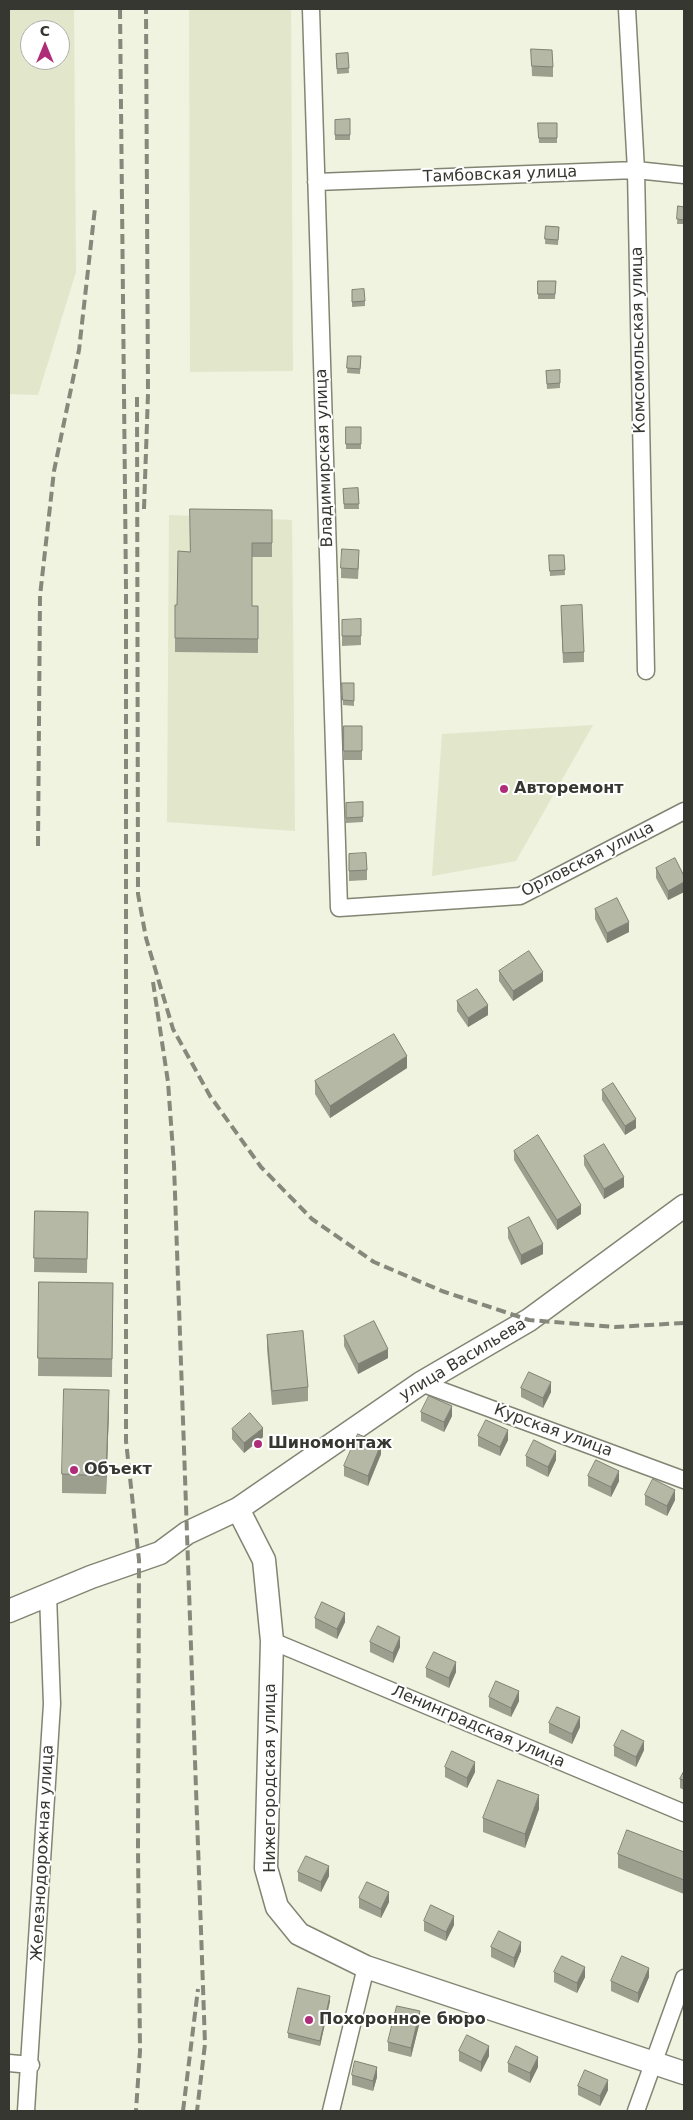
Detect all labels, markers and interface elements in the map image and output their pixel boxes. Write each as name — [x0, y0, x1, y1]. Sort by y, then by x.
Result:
north arrow — [20, 20, 70, 70]
text: С — [40, 23, 50, 39]
street label: Тамбовская улица — [422, 163, 578, 187]
street label: Комсомольская улица — [628, 246, 650, 434]
street label: Владимирская улица — [312, 368, 338, 548]
place label: Авторемонт — [514, 779, 623, 799]
marker: Авторемонт — [498, 783, 510, 795]
street label: Орловская улица — [519, 818, 657, 902]
street label: улица Васильева — [396, 1315, 530, 1405]
street label: Курская улица — [491, 1401, 615, 1461]
place label: Шиномонтаж — [268, 1434, 392, 1454]
marker: Шиномонтаж — [252, 1438, 264, 1450]
place label: Объект — [84, 1460, 152, 1480]
marker: Объект — [68, 1464, 80, 1476]
street label: Ленинградская улица — [388, 1682, 568, 1772]
street label: Нижегородская улица — [261, 1683, 281, 1873]
street label: Железнодорожная улица — [28, 1744, 58, 1962]
place label: Похоронное бюро — [319, 2010, 486, 2030]
marker: Похоронное бюро — [303, 2014, 315, 2026]

